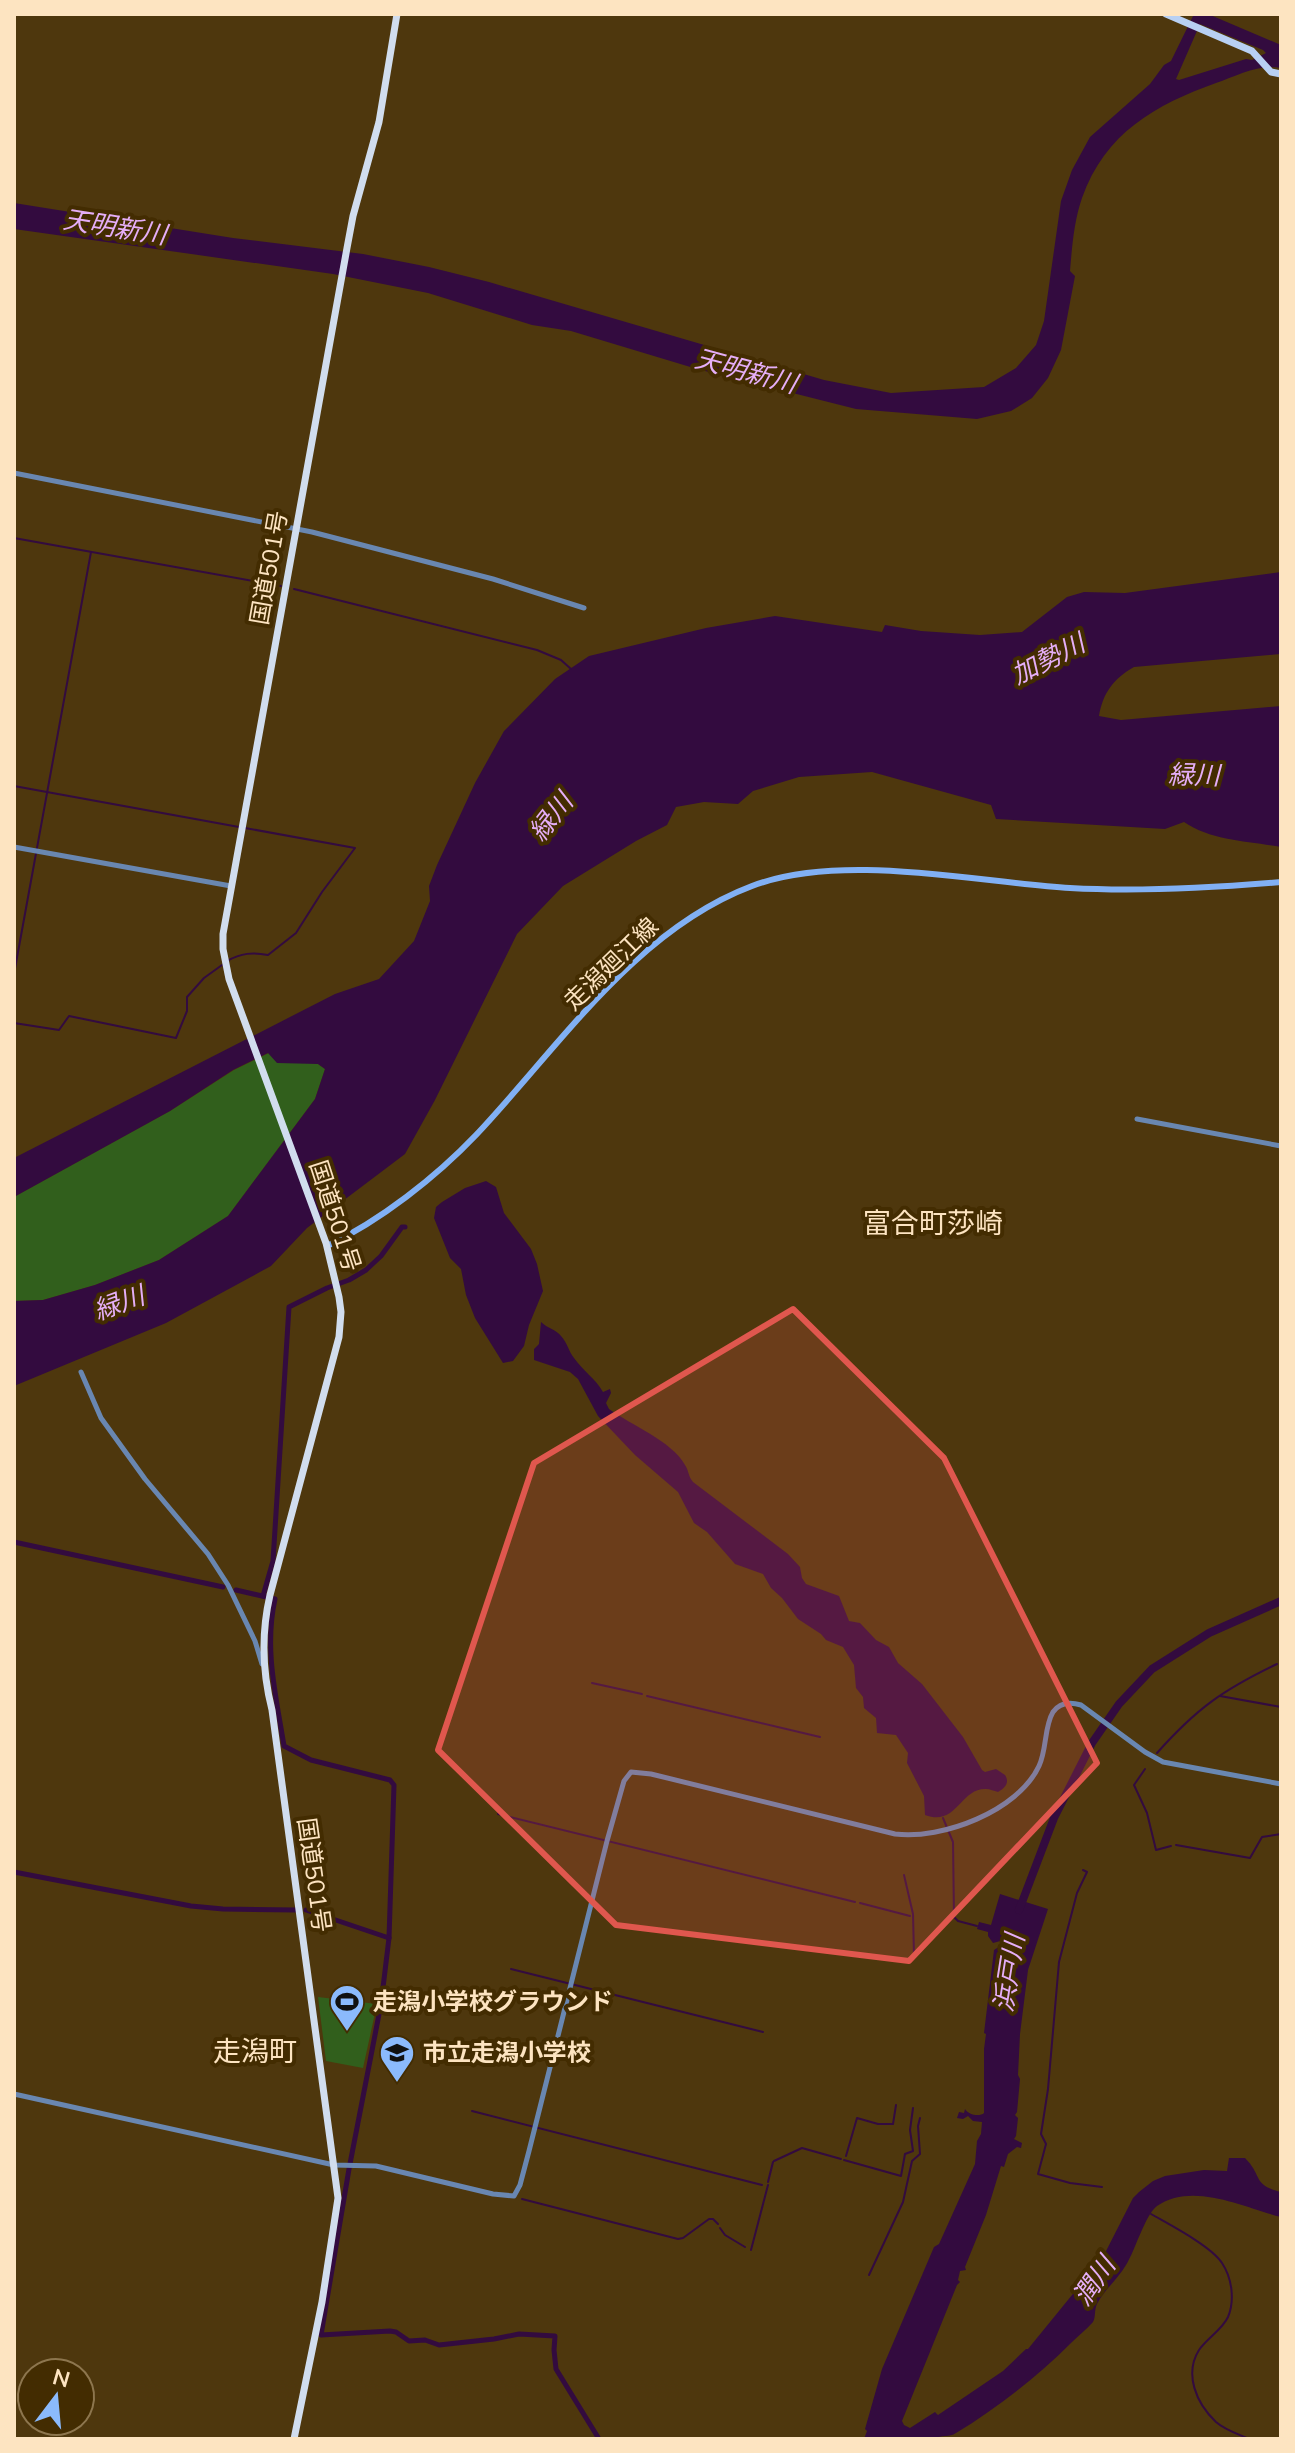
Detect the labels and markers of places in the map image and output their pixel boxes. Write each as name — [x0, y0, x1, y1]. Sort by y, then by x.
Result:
sports icon: 走潟小学校グラウンド — [328, 1983, 366, 2033]
place label: 走潟小学校グラウンド — [373, 1986, 613, 2016]
school or university icon: 市立走潟小学校 — [378, 2034, 416, 2084]
place label: 市立走潟小学校 — [423, 2037, 591, 2067]

